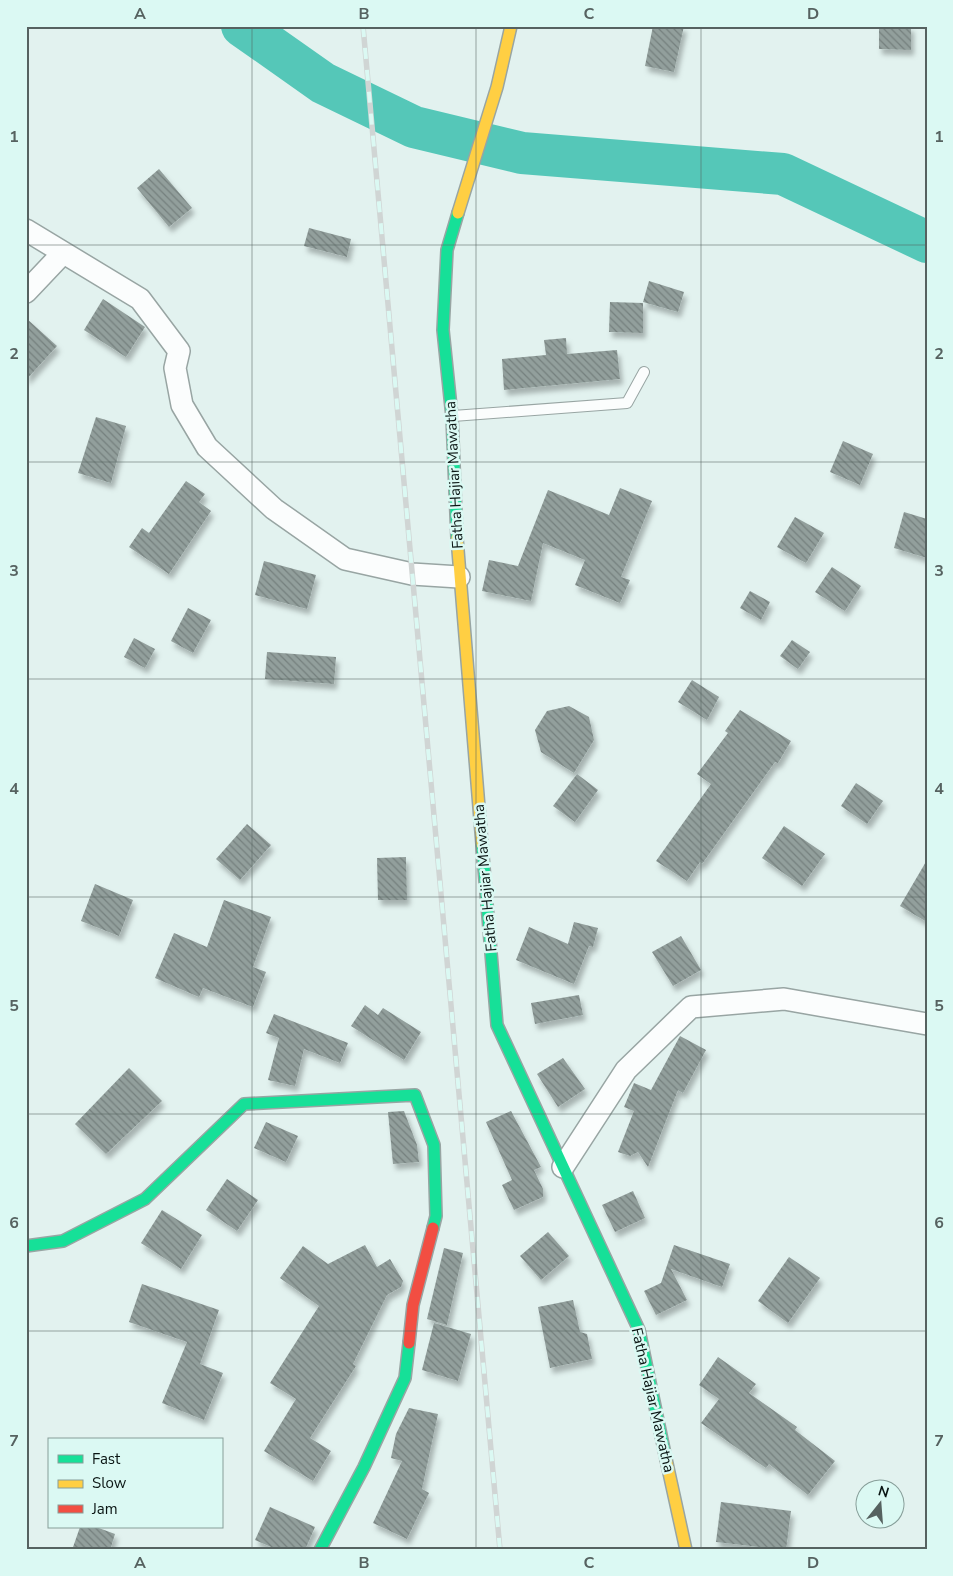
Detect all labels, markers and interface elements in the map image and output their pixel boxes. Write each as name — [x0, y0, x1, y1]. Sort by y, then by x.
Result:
text: A — [134, 3, 146, 25]
text: B — [358, 3, 370, 25]
text: C — [584, 3, 595, 25]
text: D — [807, 3, 819, 25]
text: 1 — [9, 126, 19, 148]
text: 1 — [934, 126, 944, 148]
text: 2 — [9, 343, 19, 365]
text: 2 — [934, 343, 944, 365]
street label: Fatha Hajiar Mawatha — [440, 401, 468, 549]
text: 3 — [9, 560, 19, 582]
text: 3 — [934, 560, 944, 582]
text: 4 — [9, 778, 19, 800]
text: 4 — [934, 778, 944, 800]
street label: Fatha Hajiar Mawatha — [469, 803, 501, 953]
text: 5 — [9, 995, 19, 1017]
text: 5 — [934, 995, 944, 1017]
text: 6 — [9, 1212, 19, 1234]
text: 6 — [934, 1212, 944, 1234]
street label: Fatha Hajiar Mawatha — [627, 1326, 679, 1474]
text: 7 — [9, 1430, 19, 1452]
text: 7 — [934, 1430, 944, 1452]
legend — [48, 1438, 222, 1528]
text: Fast — [92, 1449, 121, 1469]
text: Slow — [92, 1473, 127, 1493]
north arrow — [856, 1478, 906, 1528]
text: N — [876, 1481, 891, 1503]
text: Jam — [91, 1499, 118, 1519]
text: A — [134, 1552, 146, 1574]
text: B — [358, 1552, 370, 1574]
text: C — [584, 1552, 595, 1574]
text: D — [807, 1552, 819, 1574]

